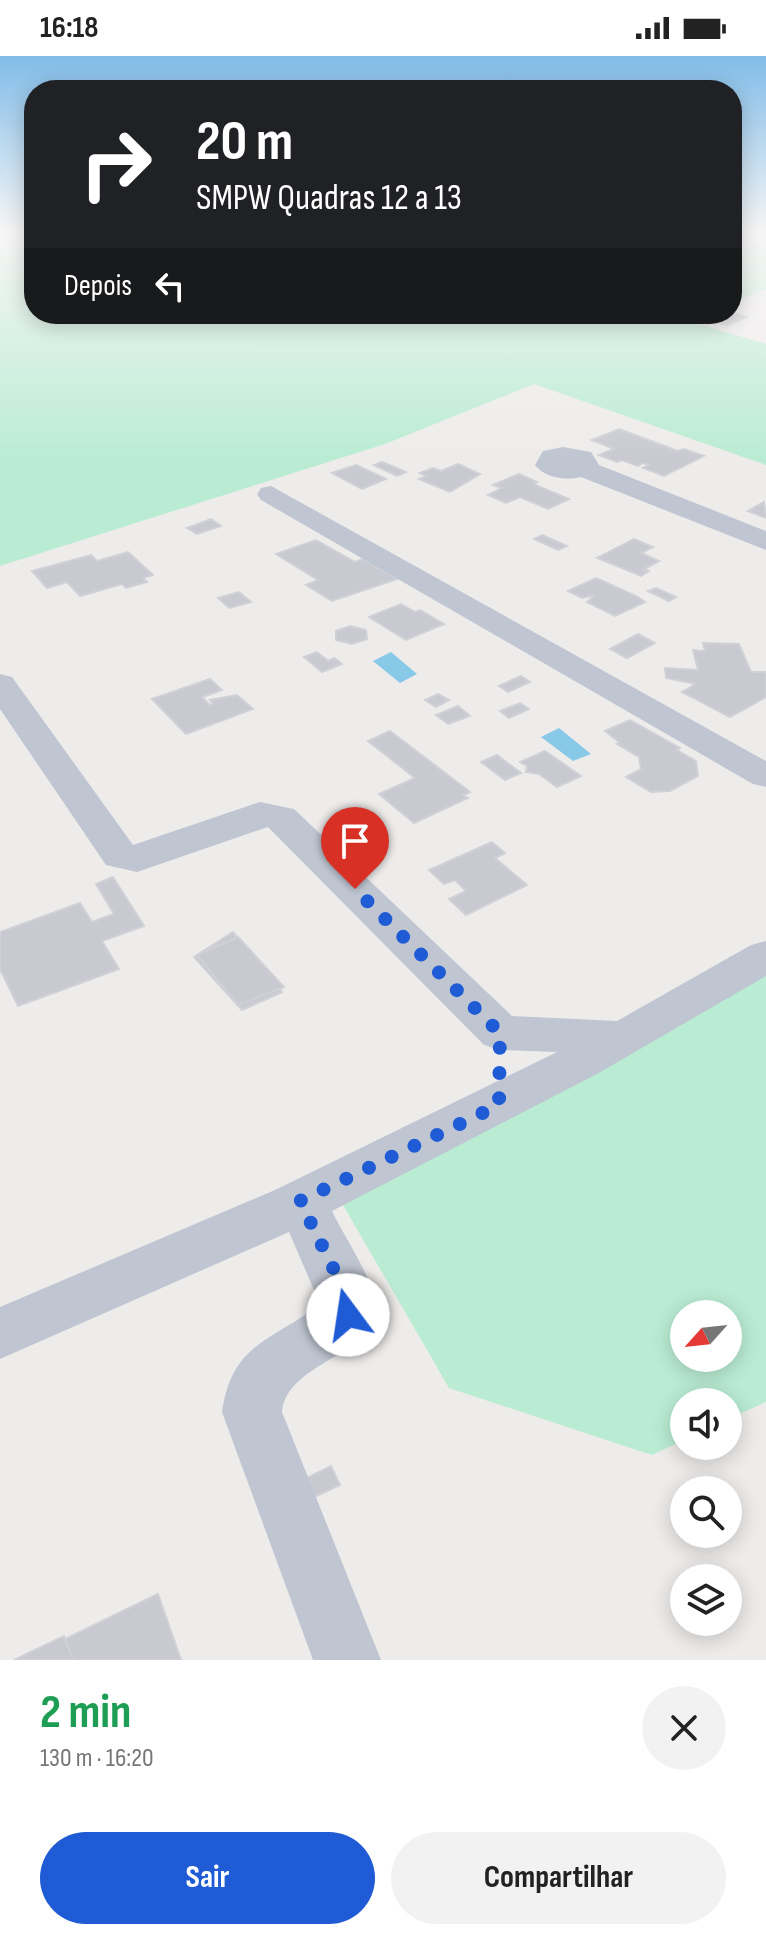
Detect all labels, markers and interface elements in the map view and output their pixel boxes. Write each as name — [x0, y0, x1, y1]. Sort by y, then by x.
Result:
text: 16:18 — [40, 10, 99, 46]
text: 20 m — [196, 109, 293, 176]
icon: right — [64, 112, 168, 216]
text: SMPW Quadras 12 a 13 — [196, 177, 462, 220]
icon: left — [148, 264, 192, 308]
text: Depois — [64, 268, 132, 304]
pin — [321, 807, 389, 889]
icon: arrive — [333, 819, 377, 863]
position arrow — [306, 1273, 390, 1357]
north arrow — [670, 1300, 742, 1372]
map controls — [670, 1300, 742, 1636]
button: sound — [670, 1388, 742, 1460]
button: search — [670, 1476, 742, 1548]
button: layers — [670, 1564, 742, 1636]
text: 2 min — [40, 1684, 131, 1741]
button: close — [642, 1686, 726, 1770]
text: 130 m · 16:20 — [40, 1743, 154, 1774]
button: Sair — [40, 1832, 375, 1924]
button: Compartilhar — [391, 1832, 726, 1924]

